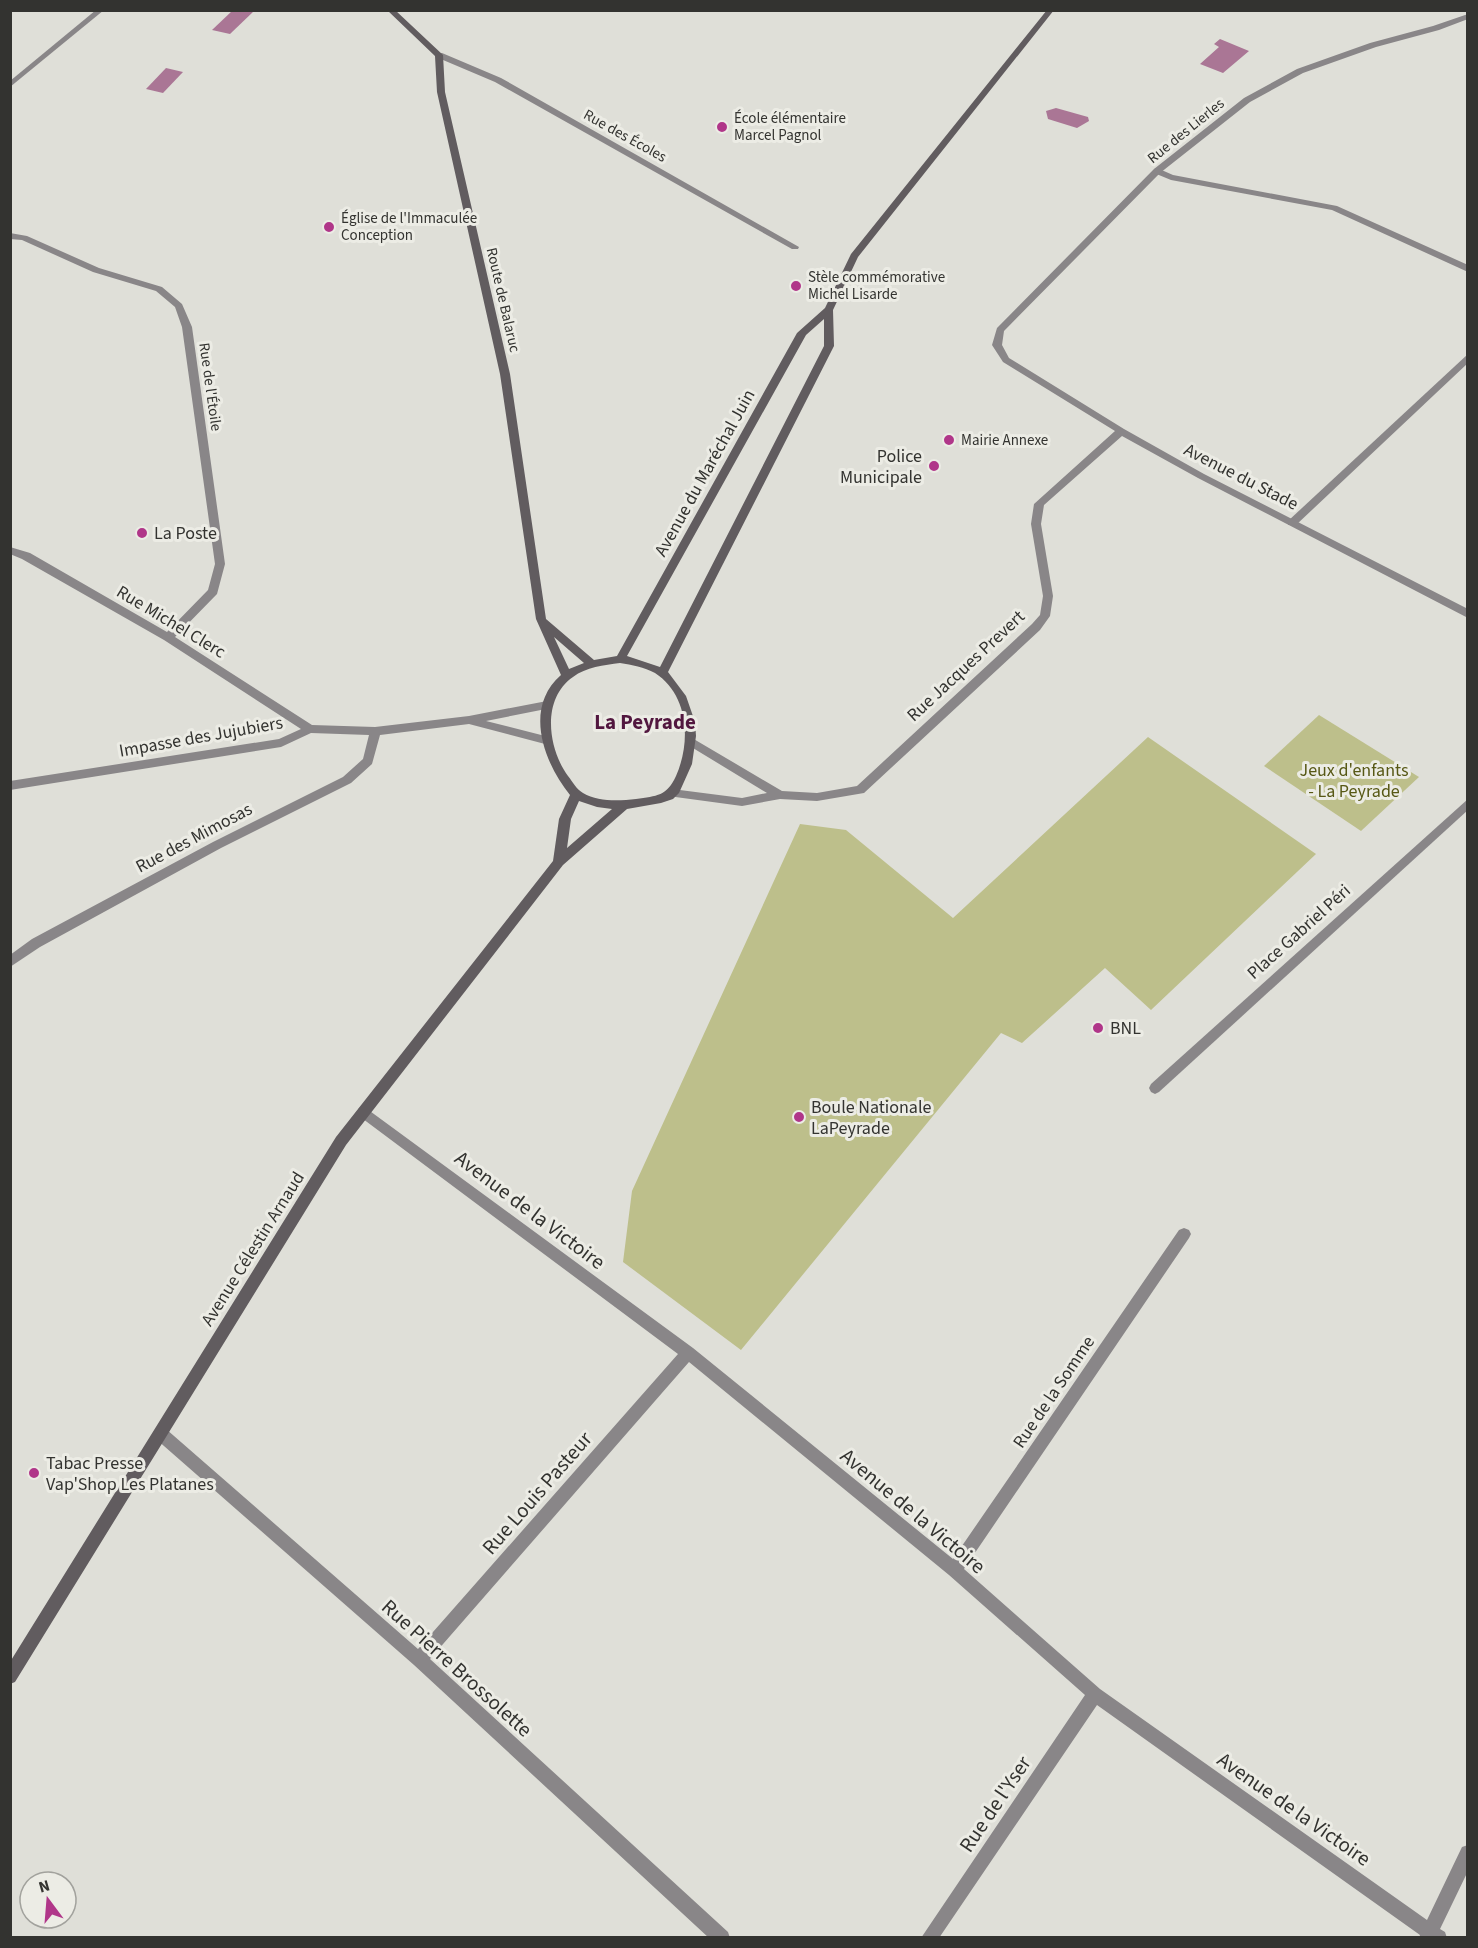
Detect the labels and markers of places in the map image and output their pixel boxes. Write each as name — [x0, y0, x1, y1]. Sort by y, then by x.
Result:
place label: École élémentaire Marcel Pagnol — [734, 108, 846, 146]
marker: École élémentaire Marcel Pagnol — [715, 120, 729, 134]
place label: Église de l'Immaculée Conception — [341, 208, 477, 246]
marker: Église de l'Immaculée Conception — [322, 220, 336, 234]
place label: Stèle commémorative Michel Lisarde — [808, 267, 945, 305]
marker: Stèle commémorative Michel Lisarde — [789, 279, 803, 293]
place label: Mairie Annexe — [961, 430, 1048, 451]
marker: Mairie Annexe — [942, 433, 956, 447]
place label: Police Municipale — [840, 444, 922, 490]
marker: Police Municipale — [927, 459, 941, 473]
place label: La Poste — [154, 521, 217, 546]
marker: La Poste — [135, 526, 149, 540]
place label: BNL — [1110, 1016, 1141, 1041]
marker: BNL — [1091, 1021, 1105, 1035]
place label: Boule Nationale LaPeyrade — [811, 1095, 931, 1141]
marker: Boule Nationale LaPeyrade — [792, 1110, 806, 1124]
place label: Tabac Presse Vap'Shop Les Platanes — [46, 1451, 214, 1497]
marker: Tabac Presse Vap'Shop Les Platanes — [27, 1466, 41, 1480]

